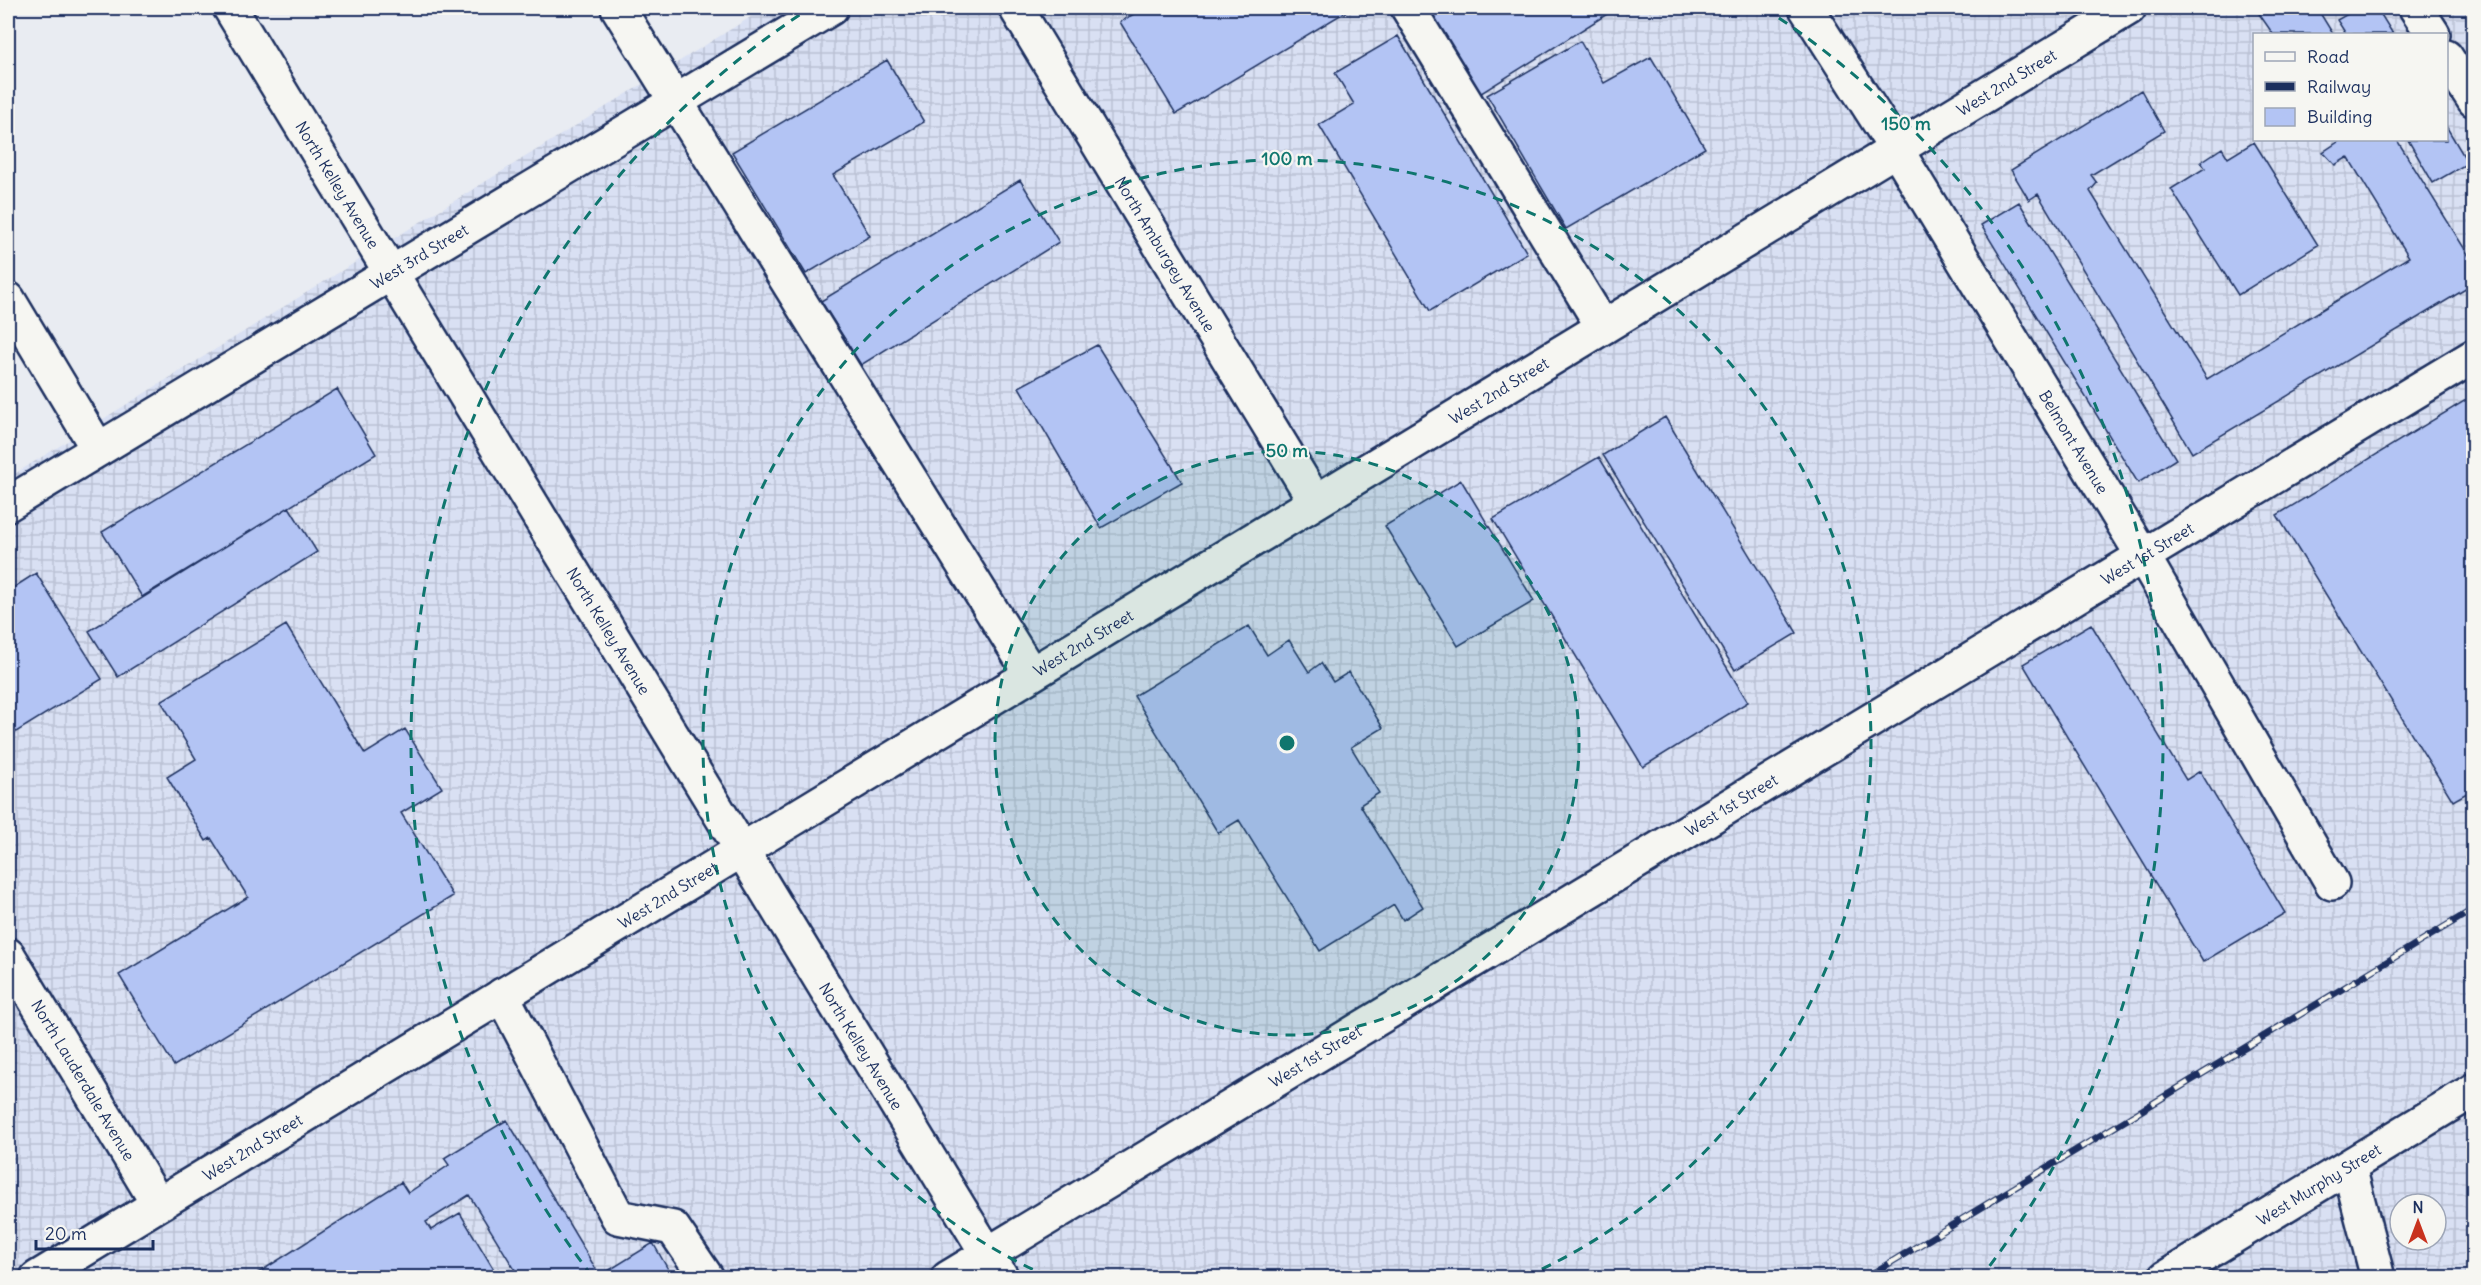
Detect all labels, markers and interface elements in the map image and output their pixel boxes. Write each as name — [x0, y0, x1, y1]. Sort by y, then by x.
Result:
legend — [2253, 33, 2448, 141]
street label: West 2nd Street — [1953, 44, 2061, 120]
text: Road — [2307, 45, 2350, 68]
text: Railway — [2307, 75, 2371, 98]
text: Building — [2307, 105, 2372, 128]
text: 150 m — [1881, 112, 1931, 135]
street label: North Kelley Avenue — [291, 118, 384, 252]
text: 100 m — [1262, 147, 1313, 170]
street label: North Amburgey Avenue — [1111, 173, 1220, 336]
street label: West 3rd Street — [367, 219, 472, 293]
street label: West 2nd Street — [1445, 352, 1553, 429]
street label: Belmont Avenue — [2035, 386, 2113, 498]
text: 50 m — [1266, 439, 1308, 462]
street label: West 1st Street — [2097, 518, 2198, 589]
street label: North Kelley Avenue — [562, 564, 655, 698]
street label: West 2nd Street — [1030, 605, 1137, 681]
centre of rings — [1277, 733, 1297, 753]
street label: West 1st Street — [1681, 769, 1782, 840]
street label: West 2nd Street — [614, 857, 722, 933]
street label: North Kelley Avenue — [815, 979, 907, 1114]
street label: North Lauderdale Avenue — [27, 996, 139, 1164]
street label: West 1st Street — [1265, 1020, 1366, 1092]
street label: West 2nd Street — [199, 1109, 306, 1185]
street label: West Murphy Street — [2253, 1139, 2385, 1230]
north arrow — [2388, 1192, 2448, 1252]
text: N — [2412, 1197, 2424, 1217]
scale bar — [36, 1213, 153, 1251]
text: 20 m — [45, 1222, 87, 1245]

